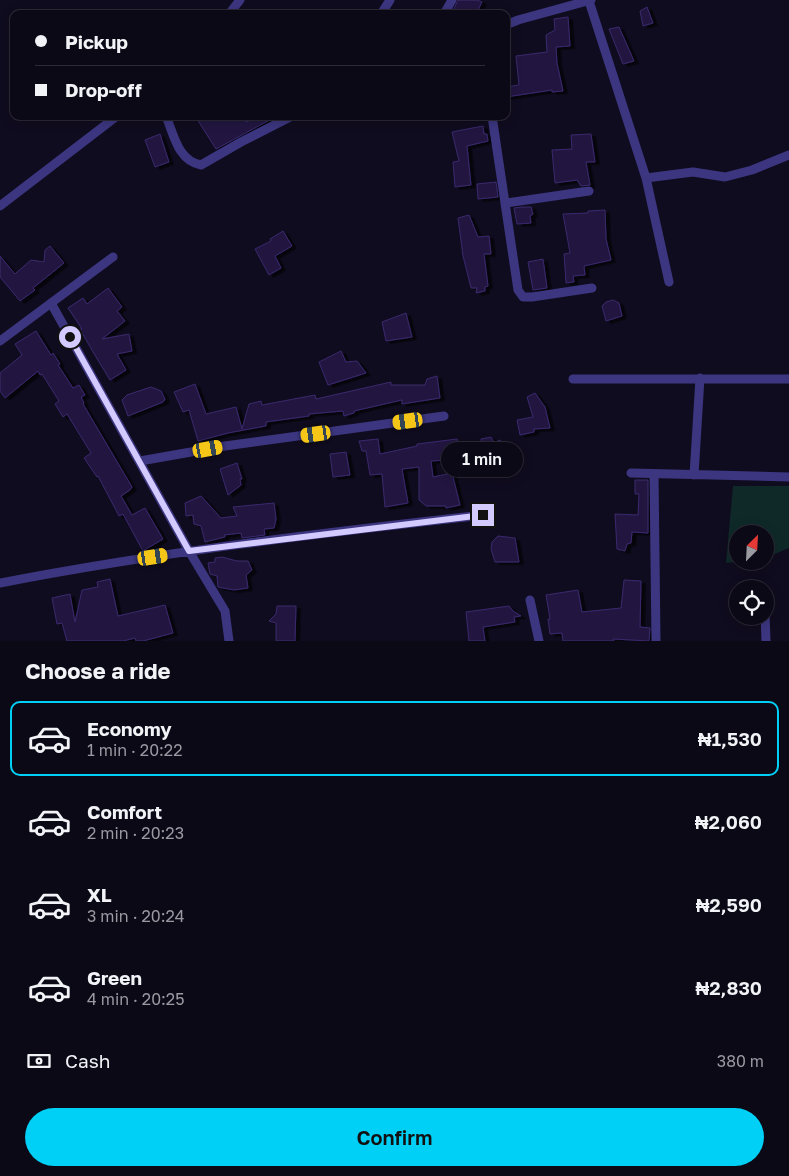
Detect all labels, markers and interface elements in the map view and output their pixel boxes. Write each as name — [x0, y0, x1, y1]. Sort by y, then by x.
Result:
text: Pickup — [65, 30, 128, 53]
text: Drop-off — [65, 78, 142, 101]
route start — [59, 326, 81, 348]
car — [392, 411, 423, 431]
car — [300, 424, 331, 444]
car — [191, 439, 224, 459]
callout: 1 min — [442, 442, 524, 478]
text: 1 min — [462, 449, 502, 469]
route end — [472, 504, 494, 526]
north arrow — [729, 525, 774, 570]
map controls — [729, 525, 774, 625]
car — [137, 547, 168, 567]
button: locate — [729, 580, 774, 625]
text: Choose a ride — [25, 657, 171, 684]
icon: car — [27, 716, 72, 761]
text: Economy — [87, 717, 172, 740]
text: ₦1,530 — [698, 727, 762, 750]
text: 1 min · 20:22 — [87, 740, 182, 760]
icon: car — [27, 799, 72, 844]
text: Comfort — [87, 800, 162, 823]
text: ₦2,060 — [695, 810, 762, 833]
text: 2 min · 20:23 — [87, 823, 184, 843]
icon: car — [27, 882, 72, 927]
text: XL — [87, 883, 112, 906]
text: ₦2,590 — [696, 893, 762, 916]
text: 3 min · 20:24 — [87, 906, 185, 926]
icon: car — [27, 965, 72, 1010]
text: Green — [87, 966, 142, 989]
text: ₦2,830 — [695, 976, 762, 999]
text: 4 min · 20:25 — [87, 989, 184, 1009]
icon: cash — [25, 1047, 53, 1075]
text: Cash — [65, 1049, 110, 1072]
text: 380 m — [717, 1051, 764, 1071]
button: Confirm — [25, 1108, 764, 1166]

